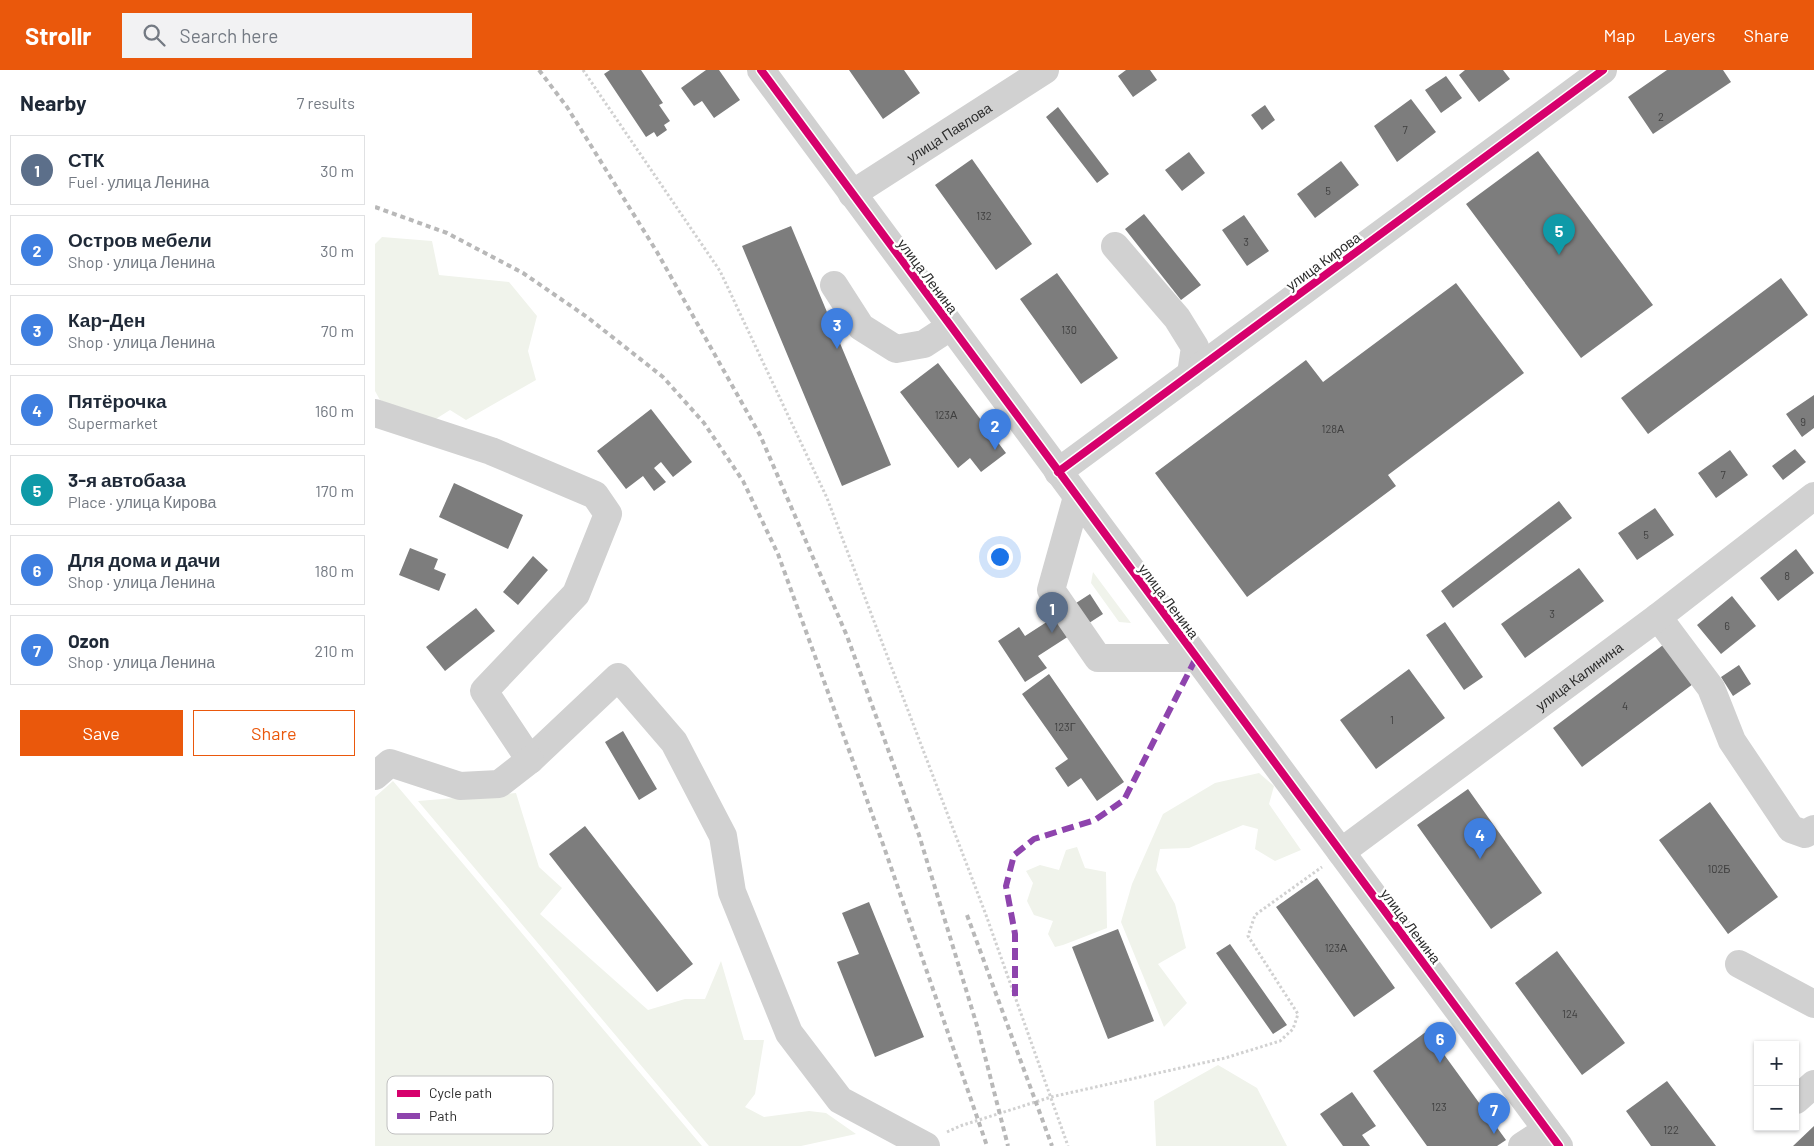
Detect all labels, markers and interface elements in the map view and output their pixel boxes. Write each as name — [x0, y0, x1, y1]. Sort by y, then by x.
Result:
search box — [122, 13, 472, 58]
text: Strollr — [25, 21, 92, 50]
icon: search — [140, 21, 168, 49]
text: Search here — [180, 24, 278, 47]
text: Map — [1603, 24, 1635, 46]
text: Layers — [1663, 24, 1716, 46]
text: Share — [1744, 24, 1789, 46]
text: Nearby — [20, 90, 86, 115]
text: 7 results — [297, 93, 355, 112]
street label: улица Павлова — [903, 98, 995, 165]
house number: 2 — [1658, 110, 1664, 123]
house number: 7 — [1402, 123, 1408, 136]
text: СТК — [68, 148, 104, 171]
text: 1 — [34, 161, 40, 180]
text: 30 m — [320, 161, 354, 180]
text: Fuel · улица Ленина — [68, 172, 209, 191]
house number: 5 — [1325, 184, 1331, 197]
house number: 132 — [976, 209, 992, 222]
pin: 5 — [1543, 214, 1575, 255]
text: Остров мебели — [68, 228, 212, 251]
street label: улица Кирова — [1282, 228, 1364, 294]
street label: улица Ленина — [894, 235, 962, 317]
house number: 3 — [1243, 235, 1249, 248]
text: 2 — [33, 241, 41, 260]
text: 30 m — [320, 241, 354, 260]
text: Shop · улица Ленина — [68, 252, 215, 271]
text: Кар-Ден — [68, 308, 146, 331]
pin: 3 — [821, 308, 853, 349]
text: 3 — [33, 321, 41, 340]
text: 70 m — [321, 321, 354, 340]
house number: 130 — [1061, 323, 1077, 336]
text: Shop · улица Ленина — [68, 332, 215, 351]
text: Пятёрочка — [68, 389, 166, 412]
text: 4 — [32, 401, 42, 420]
text: 160 m — [315, 401, 354, 420]
house number: 123А — [935, 408, 958, 421]
pin: 2 — [979, 409, 1011, 450]
text: Supermarket — [68, 413, 158, 432]
house number: 9 — [1800, 415, 1806, 428]
house number: 128А — [1322, 422, 1345, 435]
text: 3-я автобаза — [68, 468, 186, 491]
house number: 7 — [1720, 468, 1726, 481]
text: 5 — [33, 481, 41, 500]
text: 170 m — [315, 481, 354, 500]
text: Place · улица Кирова — [68, 492, 216, 511]
house number: 5 — [1643, 528, 1649, 541]
your location — [987, 544, 1013, 570]
text: Для дома и дачи — [68, 548, 220, 571]
street label: улица Ленина — [1135, 560, 1203, 642]
text: 6 — [33, 561, 41, 580]
text: 180 m — [315, 561, 354, 580]
house number: 8 — [1784, 569, 1790, 582]
text: Shop · улица Ленина — [68, 572, 215, 591]
pin: 1 — [1036, 592, 1068, 633]
house number: 3 — [1549, 607, 1555, 620]
house number: 6 — [1724, 619, 1730, 632]
text: Ozon — [68, 629, 110, 652]
street label: улица Калинина — [1532, 638, 1626, 714]
text: 7 — [33, 641, 41, 660]
text: 210 m — [315, 641, 354, 660]
text: Shop · улица Ленина — [68, 652, 215, 671]
house number: 4 — [1622, 699, 1628, 712]
button: Save — [20, 710, 183, 756]
button: Share — [193, 710, 355, 756]
house number: 1 — [1390, 713, 1394, 726]
house number: 123Г — [1054, 720, 1076, 733]
pin: 4 — [1464, 818, 1496, 859]
house number: 102Б — [1707, 862, 1731, 875]
street label: улица Ленина — [1377, 885, 1445, 967]
house number: 123А — [1325, 941, 1348, 954]
house number: 124 — [1562, 1007, 1578, 1020]
pin: 6 — [1424, 1022, 1456, 1063]
map controls — [1754, 1041, 1799, 1131]
button: + — [1754, 1041, 1799, 1086]
legend — [387, 1076, 553, 1134]
text: Cycle path — [429, 1084, 492, 1101]
button: − — [1754, 1086, 1799, 1131]
pin: 7 — [1478, 1093, 1510, 1134]
house number: 123 — [1431, 1100, 1447, 1113]
text: Path — [429, 1107, 457, 1124]
house number: 122 — [1663, 1123, 1679, 1136]

